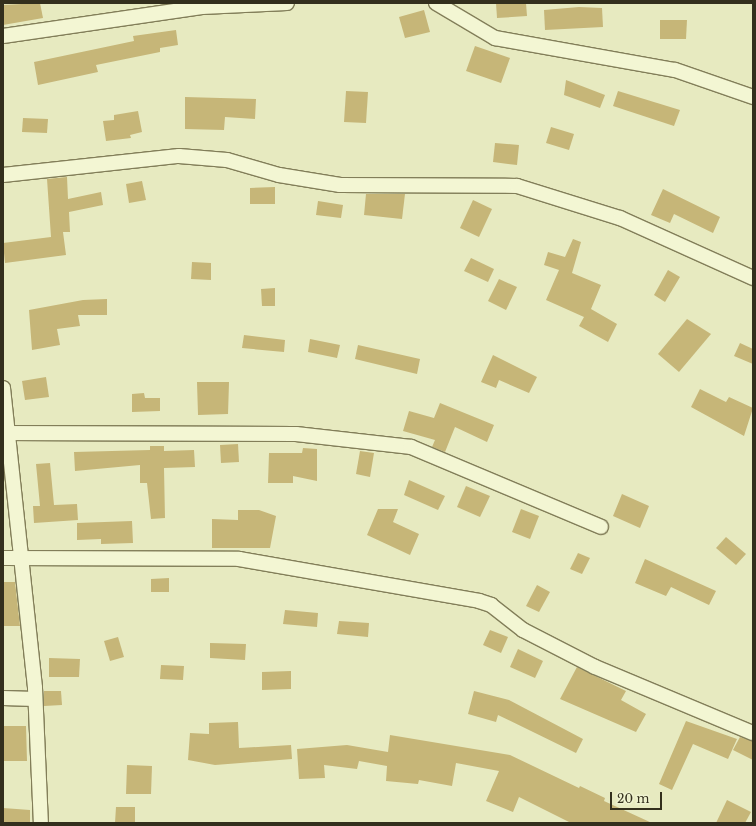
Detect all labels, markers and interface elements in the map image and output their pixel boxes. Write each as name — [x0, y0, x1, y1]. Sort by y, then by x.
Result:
scale bar — [612, 784, 664, 810]
text: 20 m — [617, 791, 649, 806]

